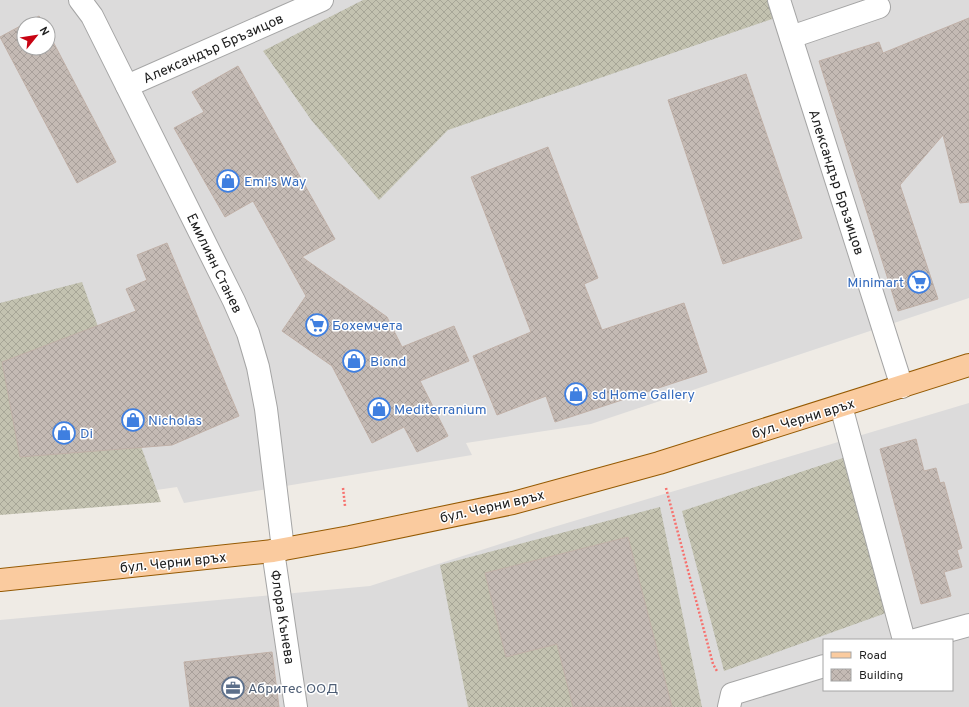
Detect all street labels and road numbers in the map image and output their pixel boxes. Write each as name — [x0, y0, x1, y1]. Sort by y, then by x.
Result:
street label: Александър Бръзицов — [141, 11, 287, 88]
street label: Александър Бръзицов — [804, 108, 867, 257]
street label: Емилиян Станев — [182, 211, 245, 316]
street label: бул. Черни връх — [750, 396, 857, 443]
street label: бул. Черни връх — [438, 487, 546, 528]
street label: бул. Черни връх — [119, 549, 227, 578]
street label: Флора Кънева — [266, 569, 297, 666]

